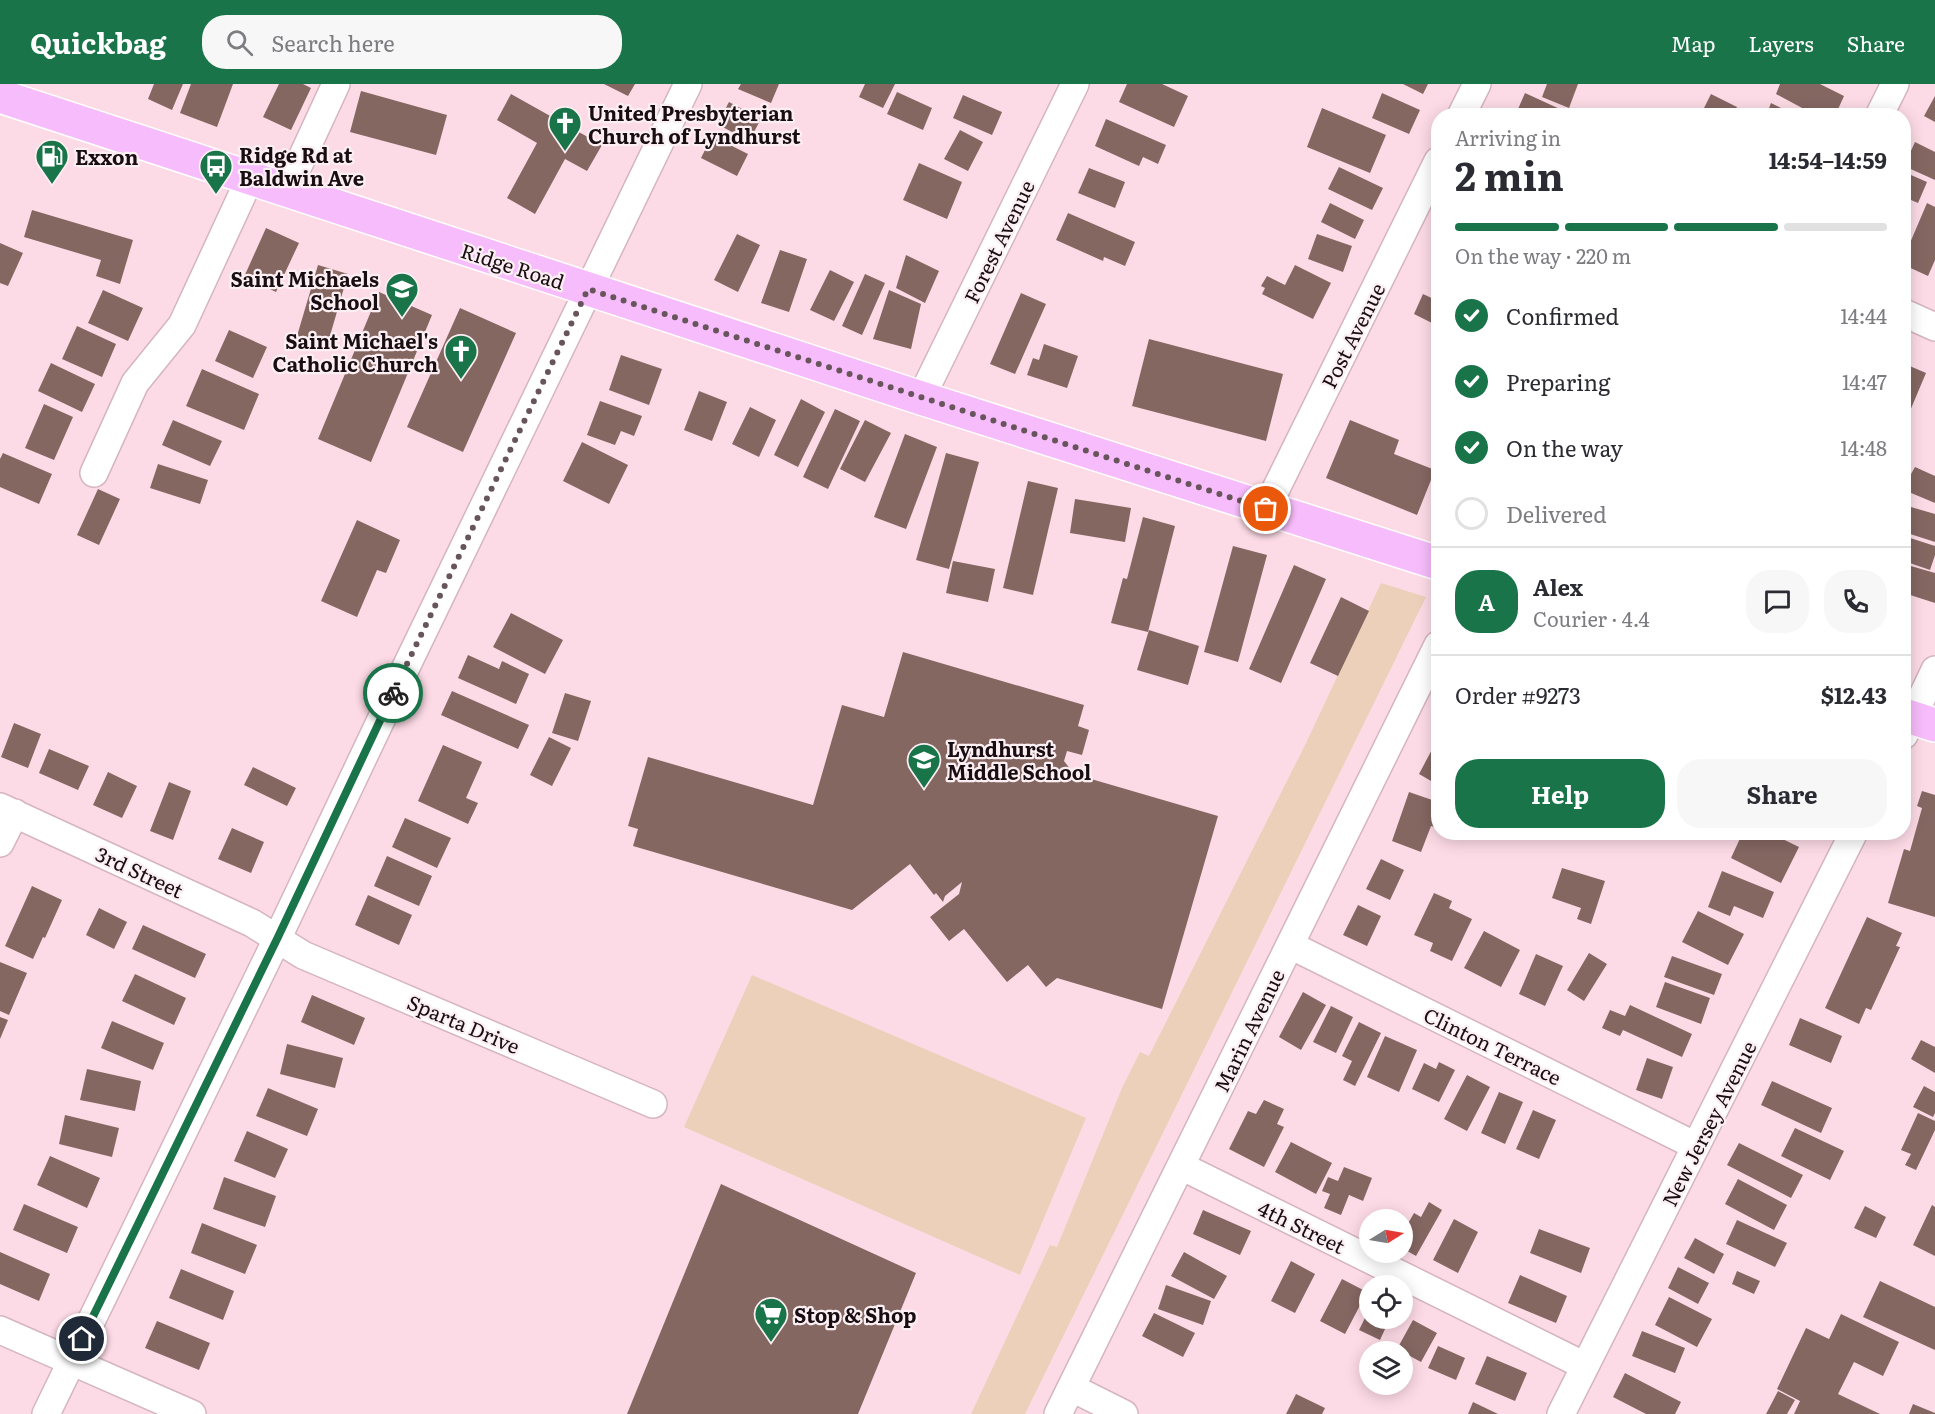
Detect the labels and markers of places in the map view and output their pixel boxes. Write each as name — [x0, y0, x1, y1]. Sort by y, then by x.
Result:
place label: United Presbyterian Church of Lyndhurst — [588, 97, 801, 150]
church icon: United Presbyterian Church of Lyndhurst — [547, 105, 583, 152]
fuel station icon: Exxon — [34, 138, 70, 185]
place label: Ridge Rd at Baldwin Ave — [239, 139, 364, 192]
place label: Exxon — [75, 141, 138, 171]
bus stop icon: Ridge Rd at Baldwin Ave — [198, 148, 234, 195]
place label: Saint Michaels School — [231, 263, 379, 316]
school or university icon: Saint Michaels School — [384, 271, 420, 318]
place label: Saint Michael's Catholic Church — [273, 325, 438, 378]
church icon: Saint Michael's Catholic Church — [443, 333, 479, 380]
pin — [1240, 483, 1291, 534]
place label: Lyndhurst Middle School — [947, 733, 1091, 786]
school or university icon: Lyndhurst Middle School — [906, 742, 942, 789]
supermarket icon: Stop & Shop — [753, 1296, 789, 1343]
place label: Stop & Shop — [794, 1299, 916, 1329]
pin — [56, 1313, 107, 1364]

